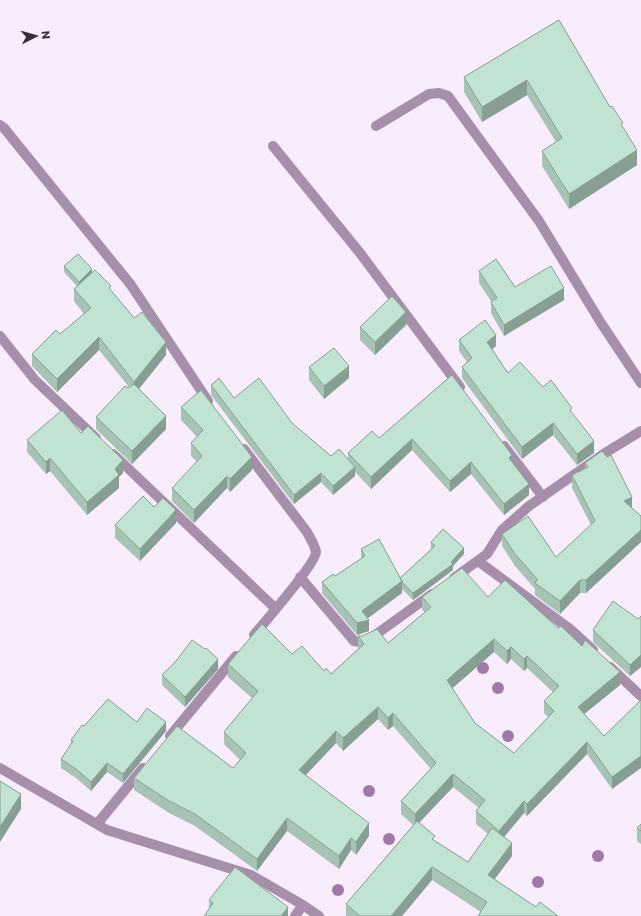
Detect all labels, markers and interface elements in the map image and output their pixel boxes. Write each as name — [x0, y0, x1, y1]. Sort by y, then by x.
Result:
north arrow — [16, 16, 56, 56]
text: N — [38, 30, 54, 40]

